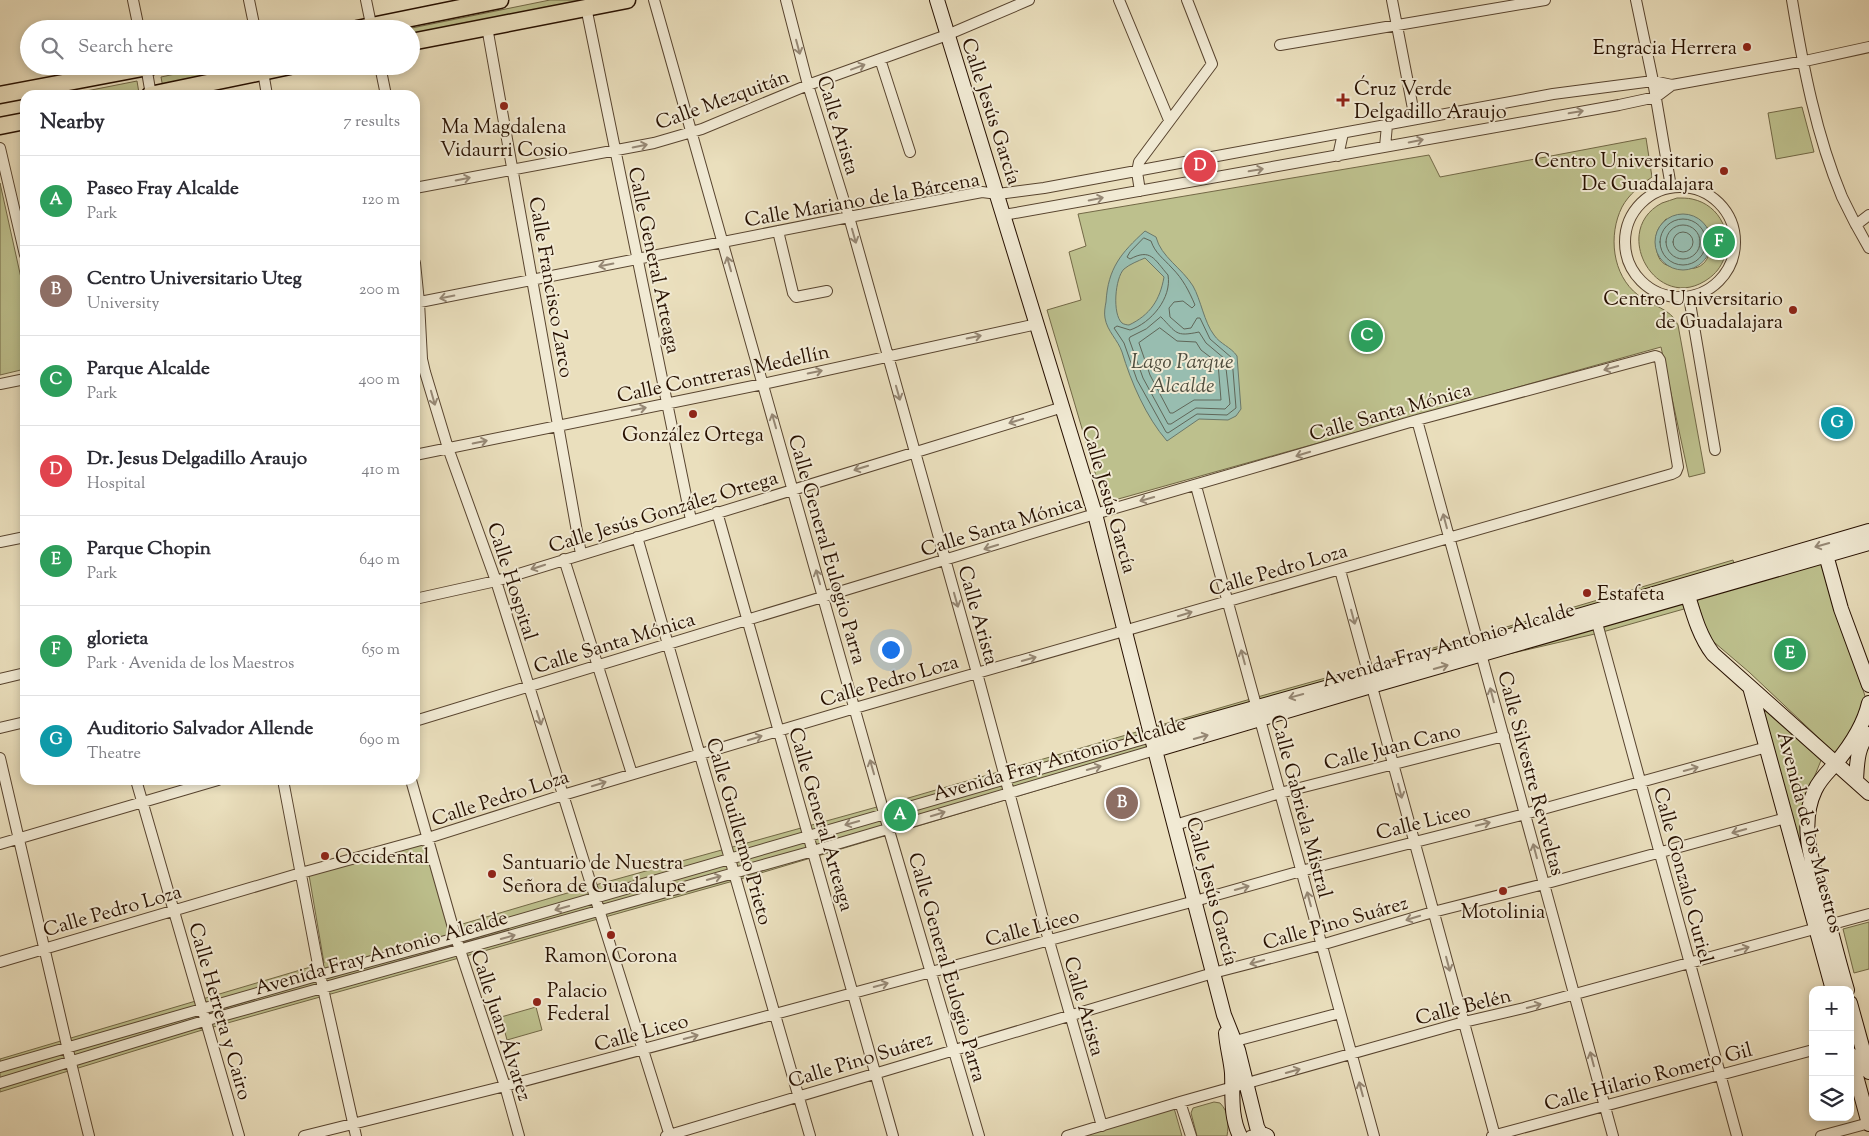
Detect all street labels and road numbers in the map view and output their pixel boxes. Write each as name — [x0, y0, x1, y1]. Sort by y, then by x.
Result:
street label: Calle Jesús García — [952, 35, 1027, 189]
street label: Calle Mezquitán — [652, 64, 794, 139]
street label: Calle Arista — [808, 72, 865, 179]
street label: Calle General Arteaga — [619, 164, 687, 357]
street label: Calle Mariano de la Bárcena — [743, 166, 982, 236]
street label: Calle Francisco Zarco — [519, 195, 580, 380]
street label: Calle Contreras Medellín — [615, 339, 833, 412]
street label: Calle Santa Mónica — [1306, 376, 1475, 450]
street label: Calle Jesús García — [1073, 422, 1143, 577]
street label: Calle General Eulogio Parra — [779, 432, 872, 668]
street label: Calle Jesús González Ortega — [546, 465, 782, 562]
street label: Calle Santa Mónica — [917, 489, 1086, 566]
street label: Calle Hospital — [478, 519, 543, 645]
street label: Calle Pedro Loza — [1206, 538, 1351, 605]
street label: Calle Arista — [949, 562, 1005, 669]
street label: Avenida Fray Antonio Alcalde — [1319, 596, 1579, 696]
street label: Calle Santa Mónica — [530, 606, 699, 683]
street label: Calle Pedro Loza — [817, 649, 962, 716]
street label: Calle Silvestre Revueltas — [1488, 668, 1571, 879]
street label: Avenida Fray Antonio Alcalde — [930, 710, 1190, 810]
street label: Calle Gabriela Mistral — [1261, 712, 1338, 902]
street label: Calle Juan Cano — [1321, 717, 1464, 779]
street label: Calle General Arteaga — [779, 724, 860, 915]
street label: Avenida de los Maestros — [1768, 729, 1849, 937]
street label: Calle Guillermo Prieto — [697, 735, 778, 929]
street label: Calle Pedro Loza — [428, 764, 573, 835]
street label: Calle Gonzalo Curiel — [1644, 784, 1719, 967]
street label: Calle Liceo — [1373, 798, 1474, 849]
street label: Calle Jesús García — [1177, 814, 1244, 969]
street label: Calle General Eulogio Parra — [899, 850, 992, 1086]
street label: Calle Pedro Loza — [40, 879, 185, 946]
street label: Calle Pino Suárez — [1260, 890, 1412, 959]
street label: Calle Liceo — [982, 903, 1083, 956]
street label: Avenida Fray Antonio Alcalde — [252, 904, 512, 1004]
street label: Calle Herrera y Cairo — [179, 920, 258, 1104]
street label: Calle Juan Álvarez — [461, 946, 539, 1105]
street label: Calle Arista — [1055, 953, 1111, 1060]
street label: Calle Belén — [1413, 982, 1515, 1034]
street label: Calle Liceo — [591, 1008, 692, 1061]
street label: Calle Pino Suárez — [785, 1026, 937, 1097]
street label: Calle Hilario Romero Gil — [1541, 1037, 1756, 1120]

